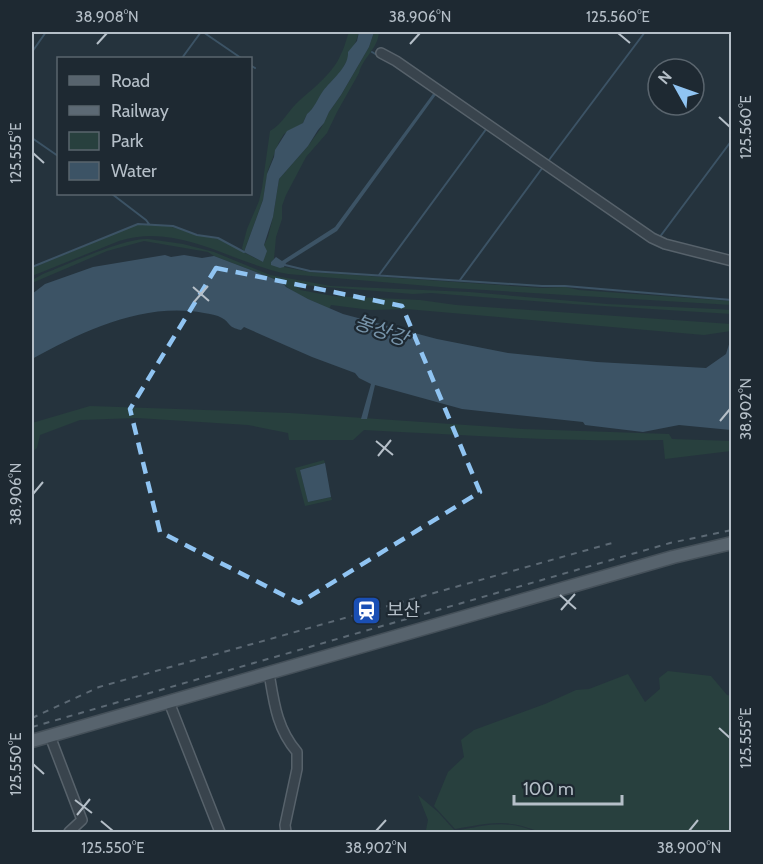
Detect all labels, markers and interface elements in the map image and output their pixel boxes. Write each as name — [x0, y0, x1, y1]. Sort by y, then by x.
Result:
text: 38.908°N — [75, 8, 139, 26]
text: 38.906°N — [389, 8, 451, 26]
text: 125.560°E — [586, 8, 650, 26]
legend — [57, 57, 252, 195]
north arrow — [646, 57, 706, 117]
text: N — [654, 67, 676, 88]
text: Road — [111, 70, 150, 92]
text: 125.560°E — [737, 95, 755, 159]
text: Railway — [111, 100, 169, 122]
text: 125.555°E — [7, 122, 25, 184]
text: Park — [111, 130, 144, 152]
text: Water — [111, 160, 157, 182]
water label: 봉상강 — [351, 309, 413, 352]
text: 38.902°N — [737, 378, 755, 440]
text: 38.906°N — [7, 463, 25, 525]
station icon: 보산 — [350, 594, 382, 626]
place label: 보산 — [387, 599, 420, 621]
text: 125.555°E — [737, 707, 755, 769]
text: 125.550°E — [7, 732, 25, 796]
scale bar — [514, 768, 622, 806]
text: 100 m — [523, 778, 574, 800]
text: 125.550°E — [81, 839, 145, 857]
text: 38.902°N — [345, 839, 407, 857]
text: 38.900°N — [657, 839, 721, 857]

